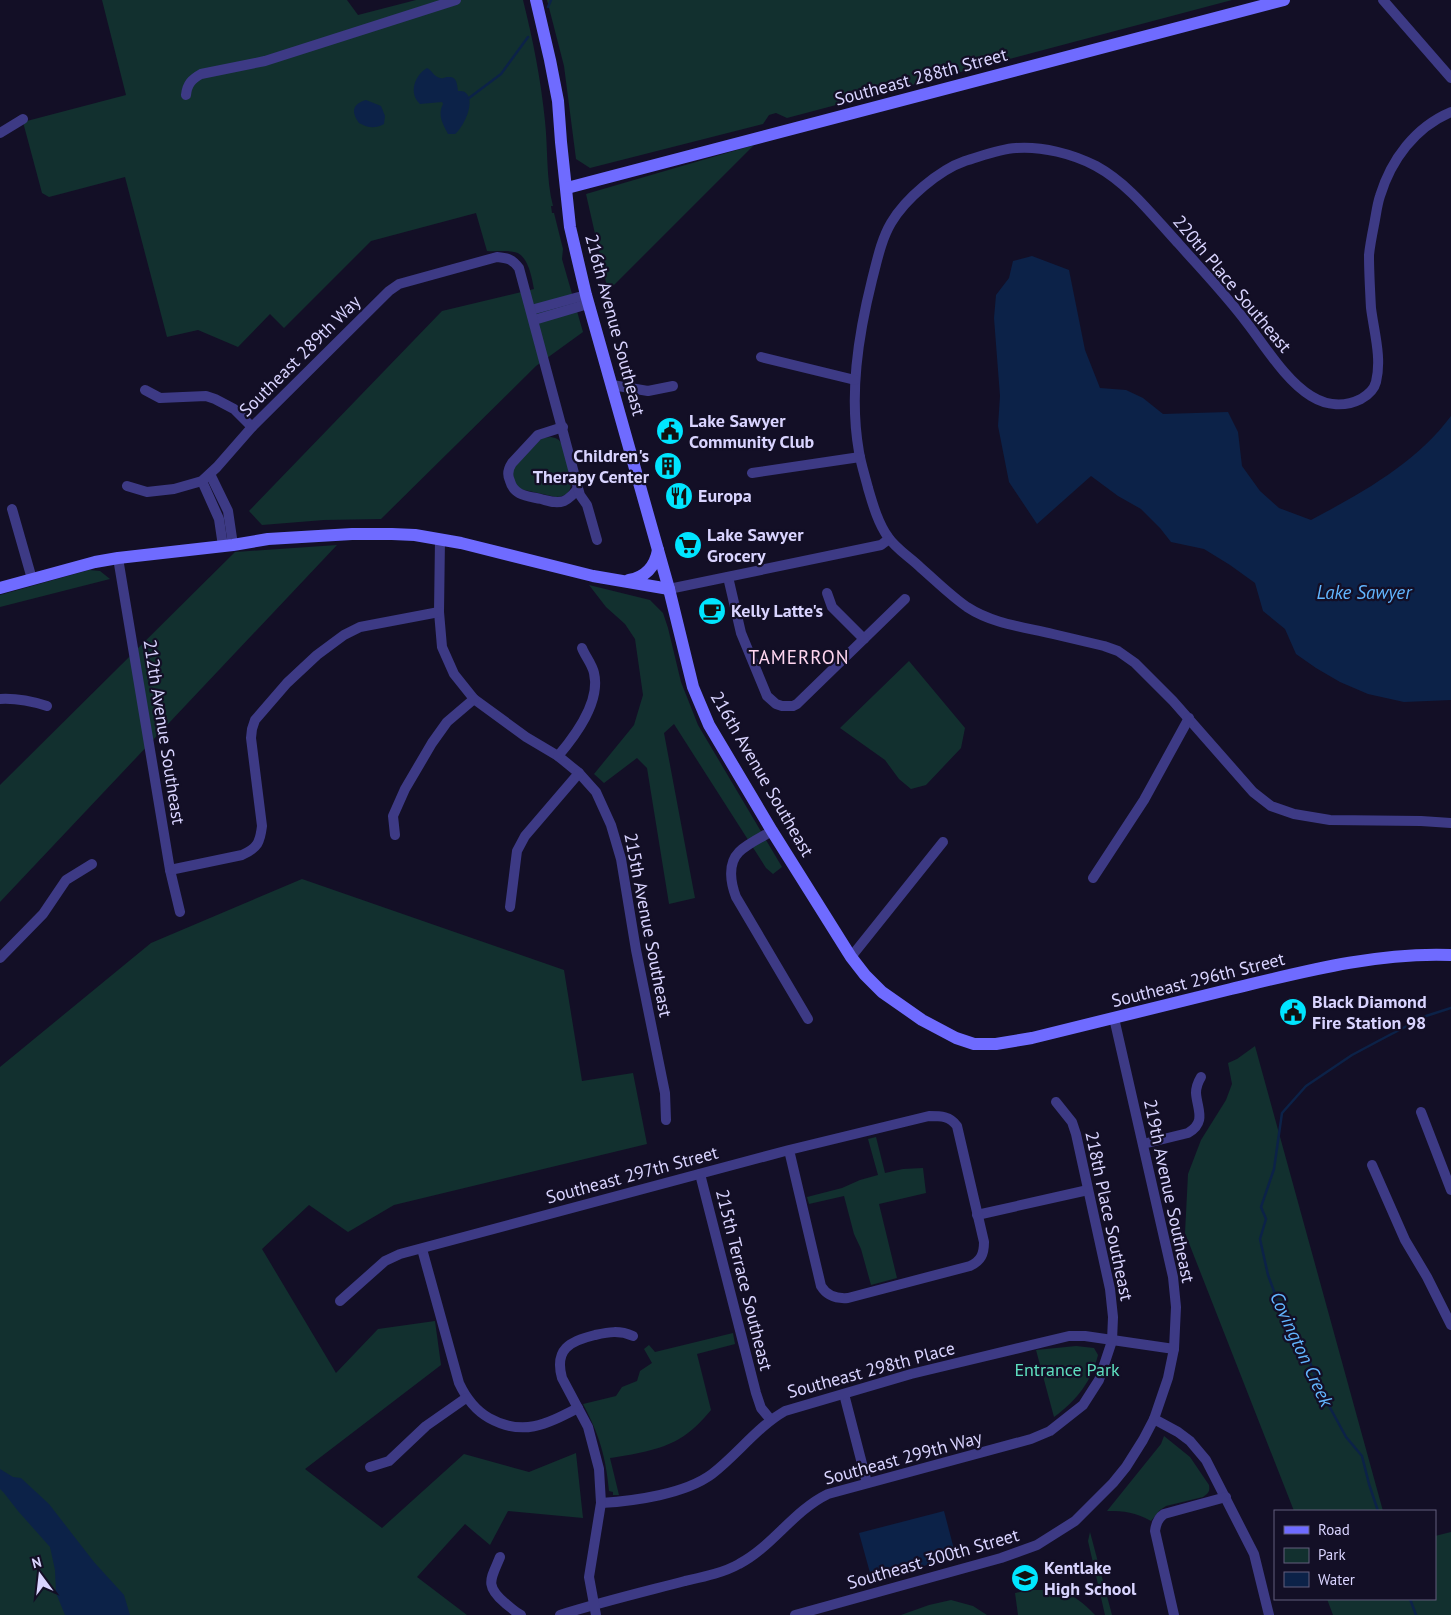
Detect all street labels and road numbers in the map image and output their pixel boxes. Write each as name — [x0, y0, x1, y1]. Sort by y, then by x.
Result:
street label: Southeast 288th Street — [832, 42, 1010, 111]
street label: 220th Place Southeast — [1168, 210, 1297, 357]
street label: 216th Avenue Southeast — [580, 231, 651, 418]
street label: Southeast 289th Way — [234, 290, 366, 421]
street label: 212th Avenue Southeast — [138, 638, 190, 826]
street label: 216th Avenue Southeast — [706, 687, 819, 861]
street label: 215th Avenue Southeast — [619, 831, 678, 1019]
street label: Southeast 296th Street — [1109, 947, 1287, 1012]
street label: 219th Avenue Southeast — [1139, 1097, 1200, 1285]
street label: 218th Place Southeast — [1080, 1129, 1139, 1303]
street label: Southeast 297th Street — [543, 1140, 720, 1209]
street label: 215th Terrace Southeast — [711, 1187, 778, 1373]
street label: Southeast 298th Place — [784, 1336, 957, 1403]
street label: Southeast 299th Way — [821, 1425, 985, 1490]
street label: Southeast 300th Street — [844, 1523, 1021, 1594]

